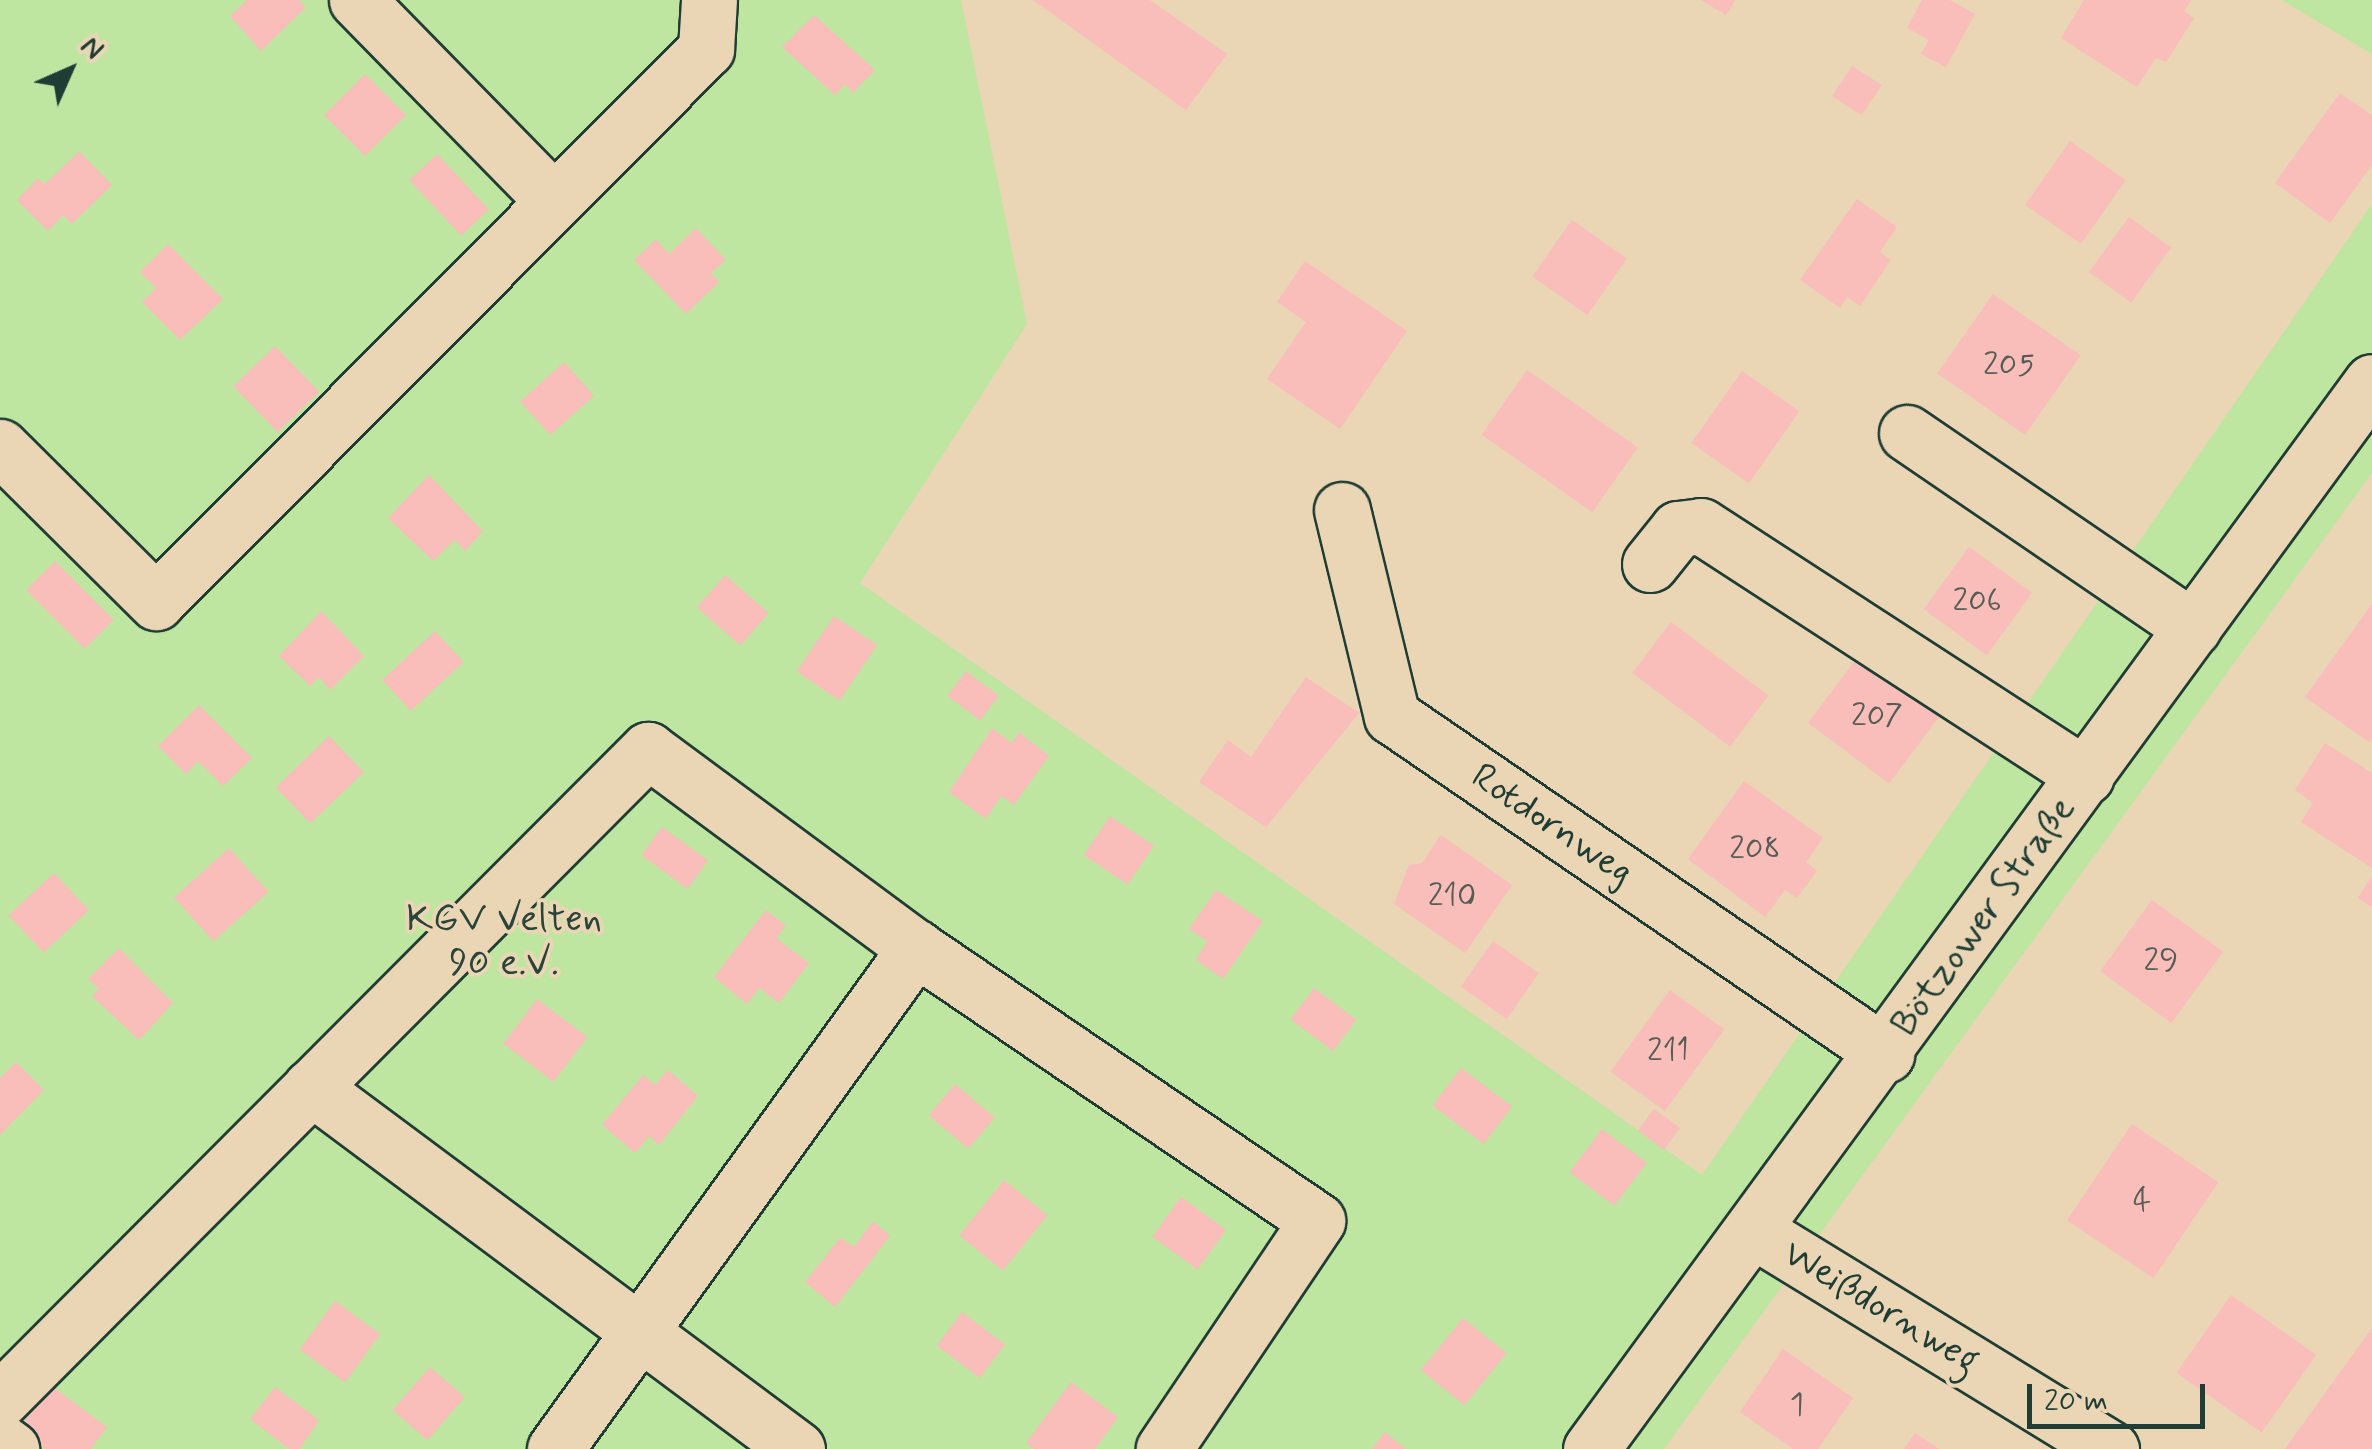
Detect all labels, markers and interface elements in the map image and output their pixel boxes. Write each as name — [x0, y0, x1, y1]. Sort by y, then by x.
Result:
north arrow — [20, 20, 120, 120]
text: N — [72, 29, 111, 68]
house number: 205 — [1983, 346, 2035, 384]
house number: 206 — [1952, 582, 2002, 620]
house number: 207 — [1851, 697, 1903, 735]
street label: Rotdornweg — [1462, 754, 1642, 896]
street label: Bötzower Straße — [1882, 788, 2086, 1046]
house number: 208 — [1729, 830, 1781, 868]
house number: 210 — [1428, 877, 1476, 915]
park label: KGV Velten 90 e.V. — [406, 897, 602, 986]
house number: 29 — [2144, 942, 2178, 980]
house number: 211 — [1647, 1032, 1689, 1070]
house number: 4 — [2133, 1182, 2151, 1220]
street label: Weißdornweg — [1775, 1232, 1987, 1384]
scale bar — [2032, 1364, 2210, 1426]
text: 20 m — [2044, 1382, 2108, 1421]
house number: 1 — [1790, 1386, 1804, 1424]

